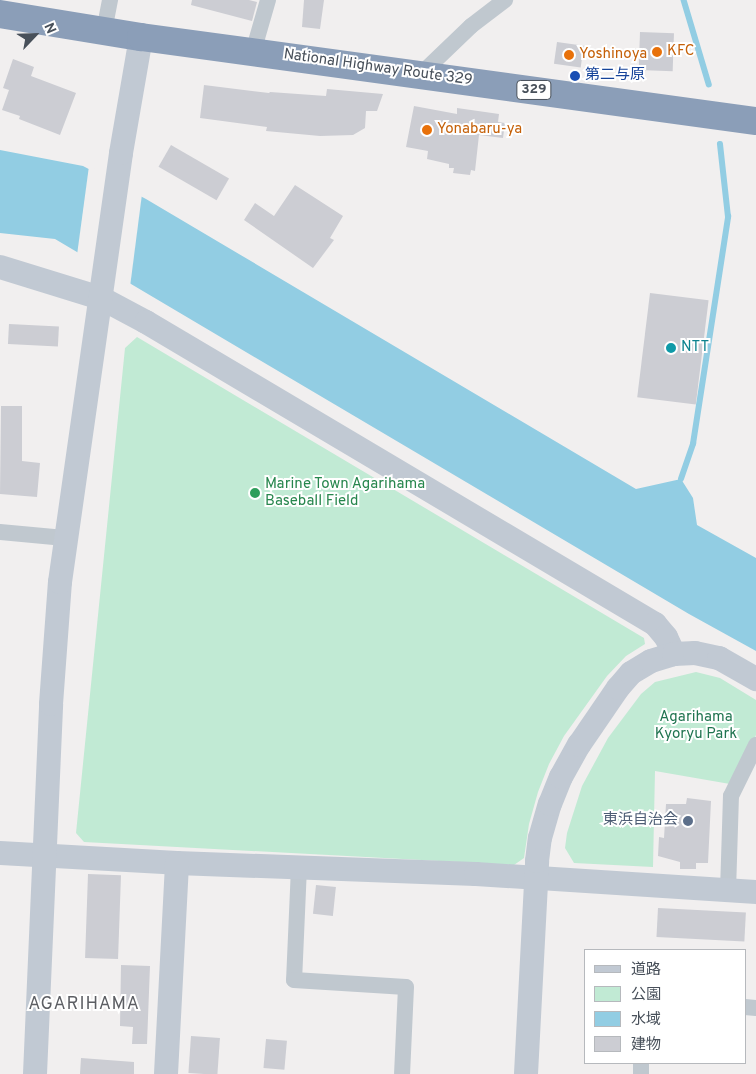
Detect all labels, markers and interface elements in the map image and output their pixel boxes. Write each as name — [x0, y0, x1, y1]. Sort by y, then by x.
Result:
north arrow — [10, 10, 60, 60]
text: N — [39, 21, 59, 37]
place label: KFC — [667, 43, 695, 61]
street label: National Highway Route 329 — [282, 46, 474, 90]
place label: Yoshinoya — [579, 46, 647, 64]
marker: KFC — [651, 46, 663, 58]
marker: Yoshinoya — [563, 49, 575, 61]
place label: 第二与原 — [585, 67, 645, 85]
marker: 第二与原 — [569, 70, 581, 82]
road number: 329 — [515, 78, 553, 102]
place label: Yonabaru-ya — [437, 121, 522, 139]
marker: Yonabaru-ya — [421, 124, 433, 136]
place label: NTT — [681, 339, 709, 357]
marker: NTT — [665, 342, 677, 354]
place label: Marine Town Agarihama Baseball Field — [265, 475, 426, 510]
marker: Marine Town Agarihama Baseball Field — [249, 487, 261, 499]
park label: Agarihama Kyoryu Park — [655, 708, 737, 743]
place label: 東浜自治会 — [603, 812, 678, 830]
marker: 東浜自治会 — [682, 815, 694, 827]
legend — [584, 949, 746, 1064]
text: 道路 — [631, 961, 661, 980]
text: 公園 — [631, 986, 661, 1005]
district label: AGARIHAMA — [27, 994, 141, 1016]
text: 水域 — [631, 1011, 661, 1030]
text: 建物 — [631, 1036, 661, 1055]

